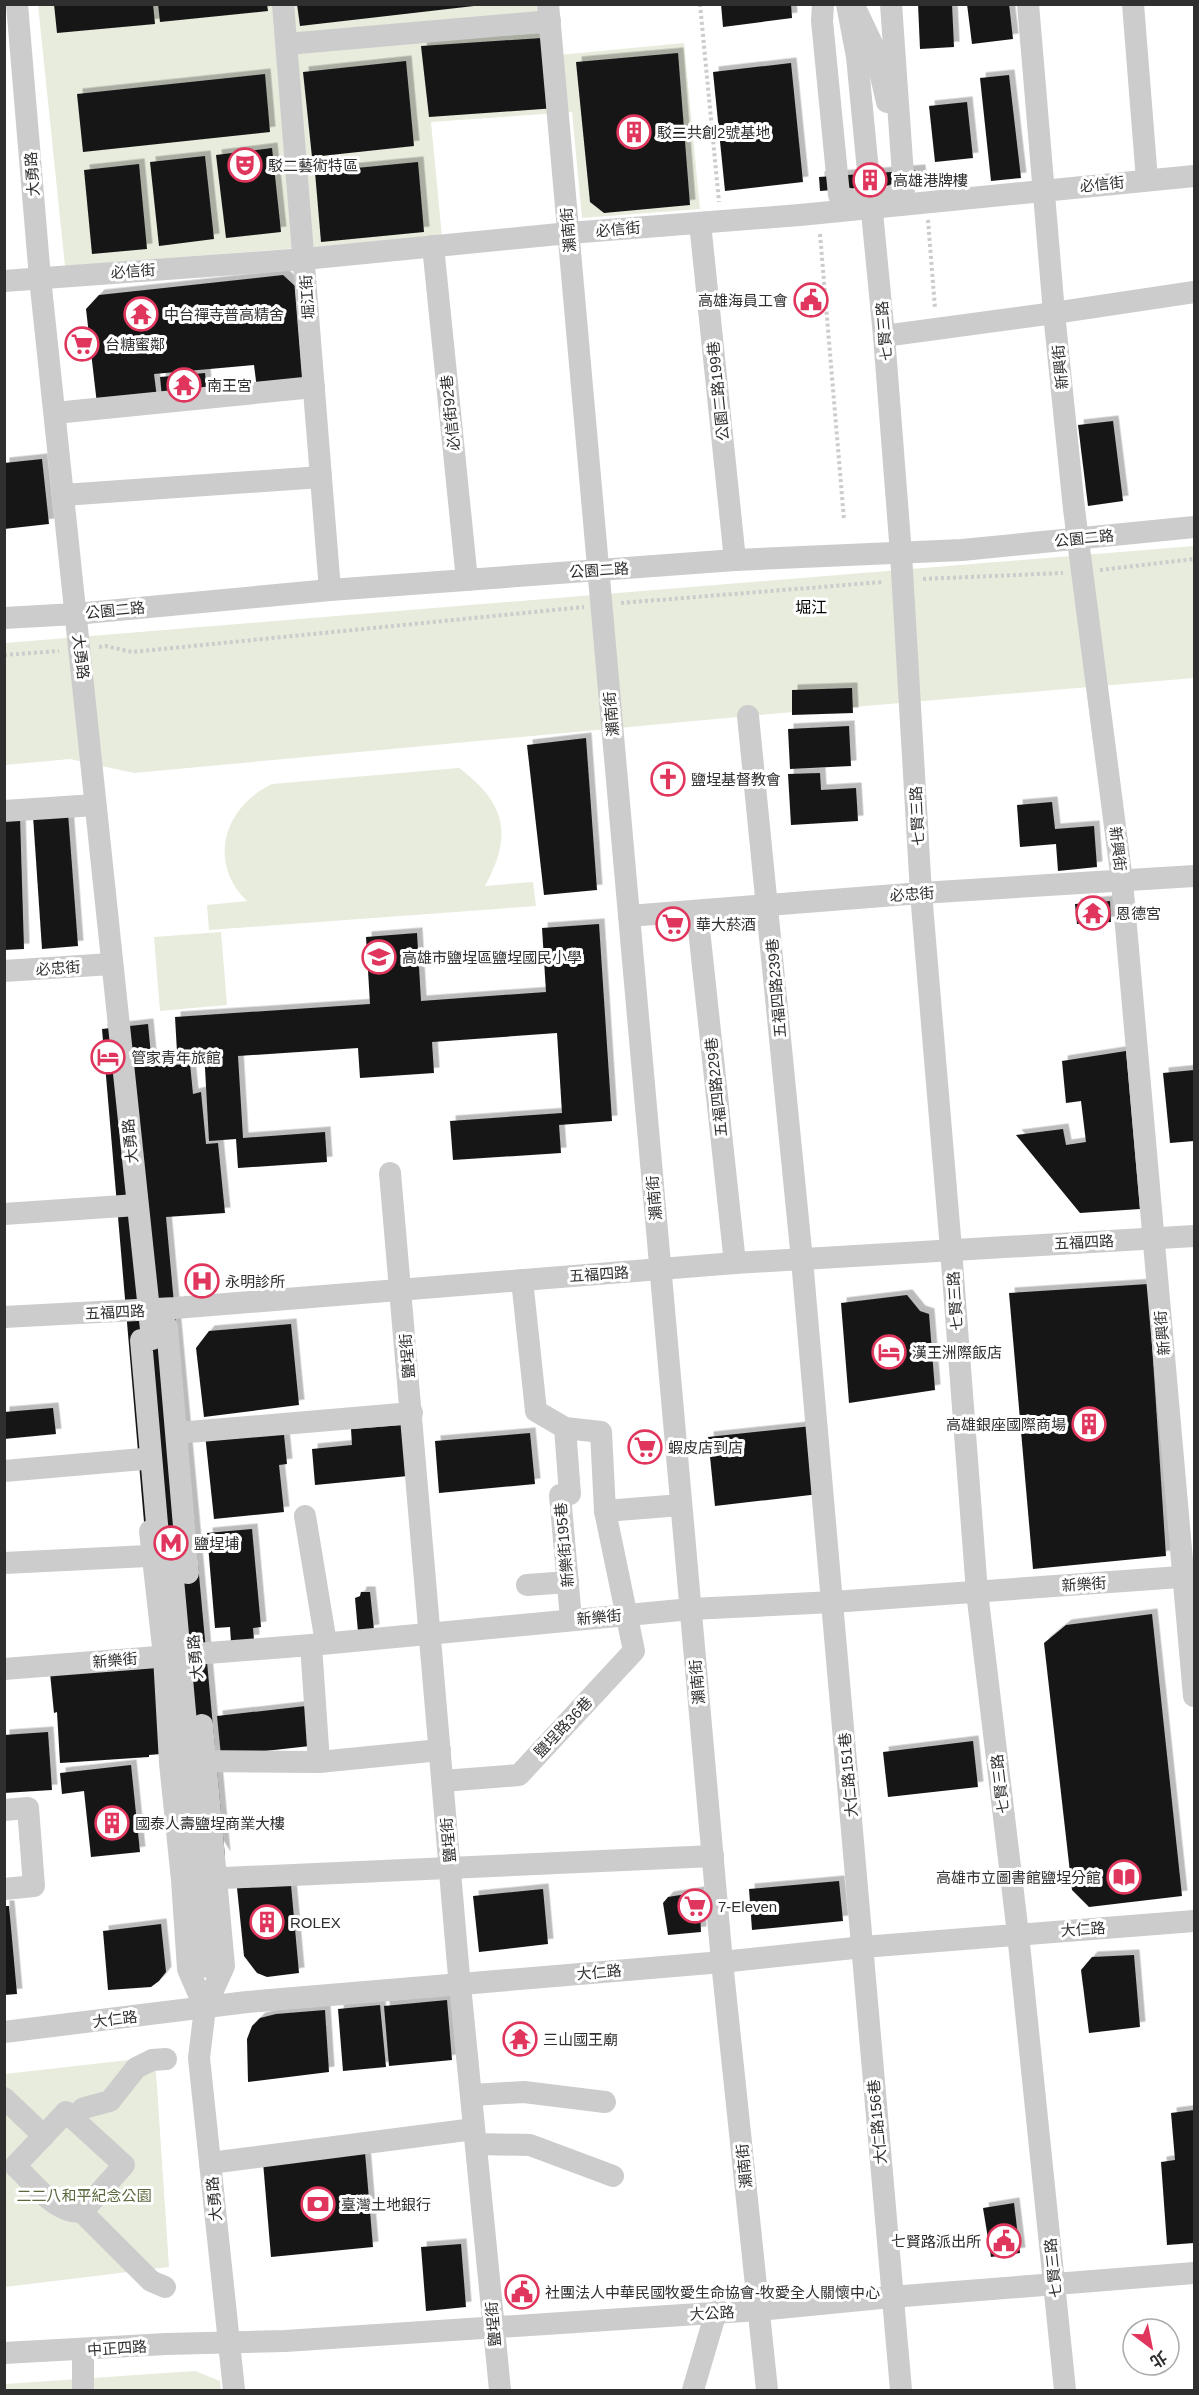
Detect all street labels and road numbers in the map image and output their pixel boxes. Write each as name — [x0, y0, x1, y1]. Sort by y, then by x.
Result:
street label: 大勇路 — [22, 151, 42, 197]
street label: 必信街 — [1079, 173, 1125, 195]
street label: 瀨南街 — [558, 207, 578, 253]
street label: 必信街 — [595, 219, 641, 239]
street label: 必信街 — [110, 261, 156, 281]
street label: 堀江街 — [297, 274, 317, 320]
street label: 七賢三路 — [873, 300, 895, 362]
street label: 公園二路199巷 — [704, 340, 732, 442]
street label: 新興街 — [1049, 344, 1071, 390]
street label: 必信街92巷 — [438, 374, 462, 452]
street label: 公園二路 — [1053, 526, 1115, 550]
street label: 公園二路 — [568, 559, 630, 581]
street label: 公園二路 — [84, 598, 146, 622]
street label: 大勇路 — [70, 634, 92, 680]
street label: 瀨南街 — [601, 691, 621, 737]
street label: 七賢三路 — [907, 786, 927, 846]
street label: 新興街 — [1107, 826, 1129, 872]
street label: 必忠街 — [889, 884, 935, 904]
street label: 五福四路239巷 — [763, 937, 789, 1039]
street label: 必忠街 — [35, 958, 81, 978]
street label: 五福四路229巷 — [702, 1036, 730, 1138]
street label: 大勇路 — [119, 1118, 141, 1164]
street label: 瀨南街 — [644, 1175, 664, 1221]
street label: 五福四路 — [1054, 1232, 1114, 1252]
street label: 五福四路 — [568, 1263, 630, 1285]
street label: 七賢三路 — [944, 1270, 966, 1332]
street label: 五福四路 — [85, 1302, 145, 1322]
street label: 新興街 — [1152, 1310, 1172, 1356]
street label: 鹽埕街 — [397, 1333, 417, 1379]
street label: 新樂街195巷 — [552, 1502, 576, 1588]
street label: 新樂街 — [1061, 1574, 1107, 1594]
street label: 新樂街 — [576, 1607, 622, 1627]
street label: 大勇路 — [185, 1634, 205, 1680]
street label: 新樂街 — [92, 1650, 138, 1670]
street label: 瀨南街 — [687, 1659, 707, 1705]
street label: 鹽埕路36巷 — [531, 1693, 595, 1761]
street label: 大仁路151巷 — [836, 1732, 860, 1818]
street label: 七賢三路 — [988, 1753, 1012, 1815]
street label: 鹽埕街 — [438, 1817, 458, 1863]
street label: 大仁路 — [1060, 1919, 1106, 1939]
street label: 大仁路 — [576, 1962, 622, 1982]
street label: 大仁路 — [92, 2008, 138, 2030]
street label: 大仁路156巷 — [865, 2079, 889, 2165]
street label: 瀨南街 — [733, 2143, 755, 2189]
street label: 大勇路 — [204, 2176, 224, 2222]
street label: 七賢三路 — [1041, 2237, 1065, 2299]
street label: 鹽埕街 — [483, 2301, 503, 2347]
street label: 大公路 — [689, 2303, 735, 2323]
street label: 中正四路 — [86, 2337, 148, 2359]

